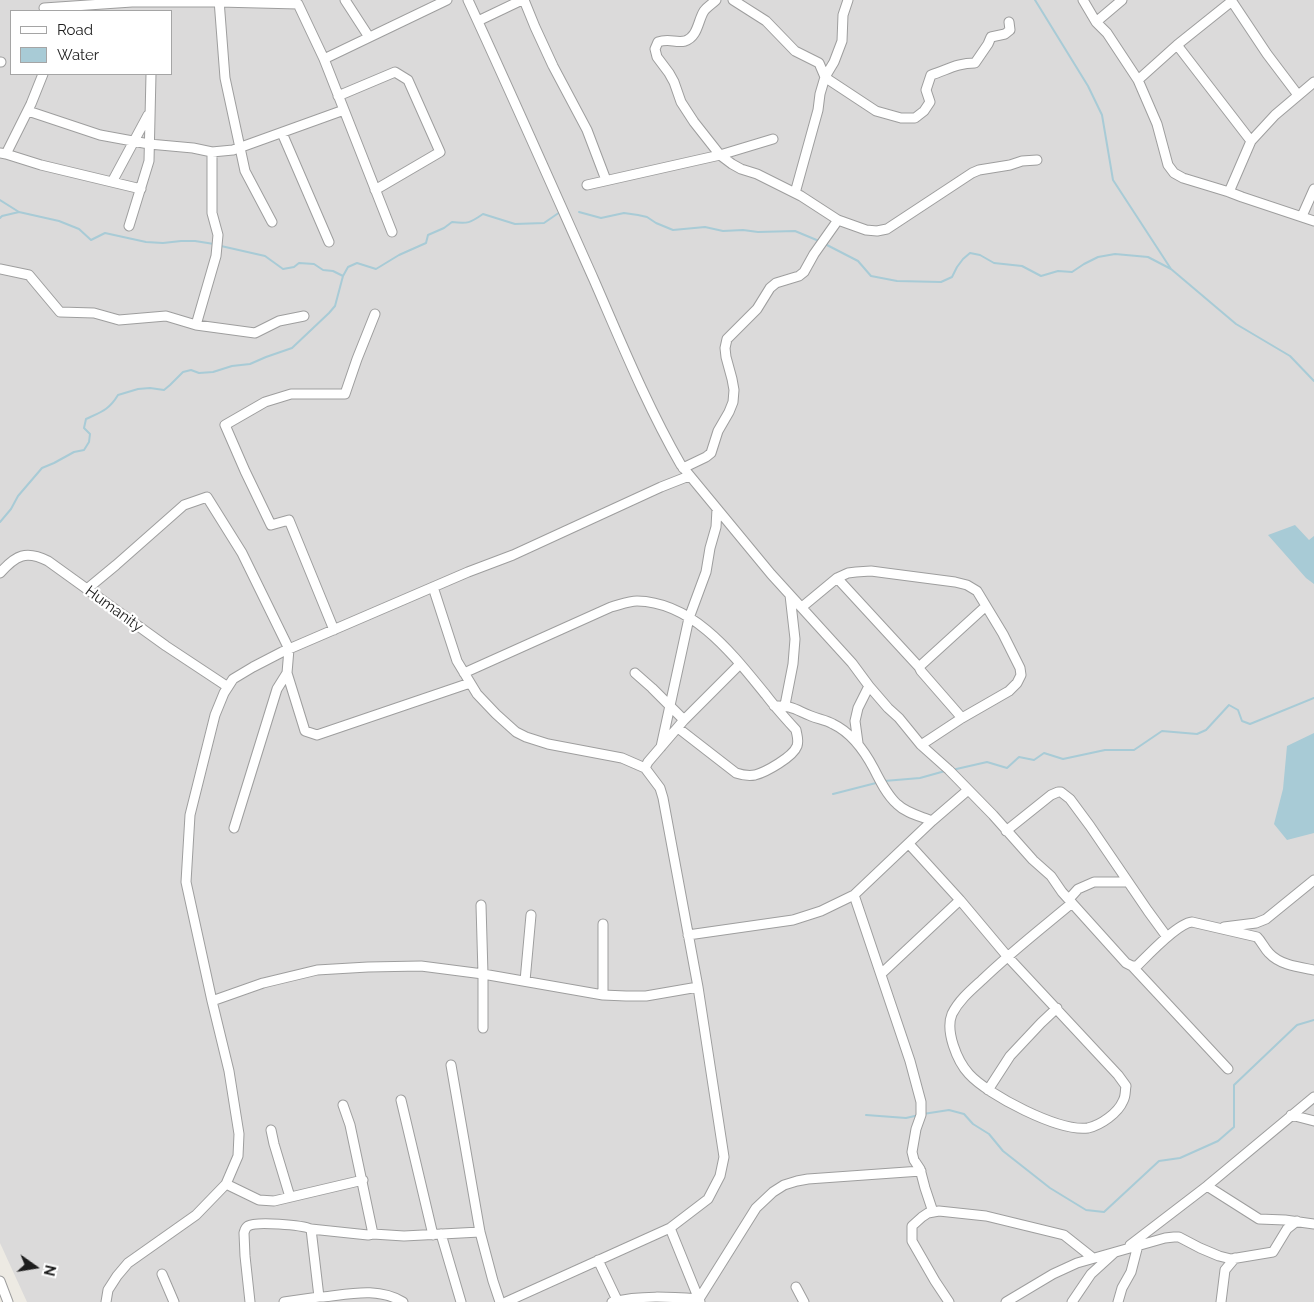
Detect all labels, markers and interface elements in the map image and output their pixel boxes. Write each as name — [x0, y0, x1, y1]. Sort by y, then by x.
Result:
legend — [10, 10, 172, 75]
text: Road — [57, 21, 93, 39]
text: Water — [57, 46, 99, 64]
street label: Humanity — [82, 582, 146, 636]
north arrow — [10, 1242, 60, 1292]
text: N — [41, 1263, 59, 1277]

